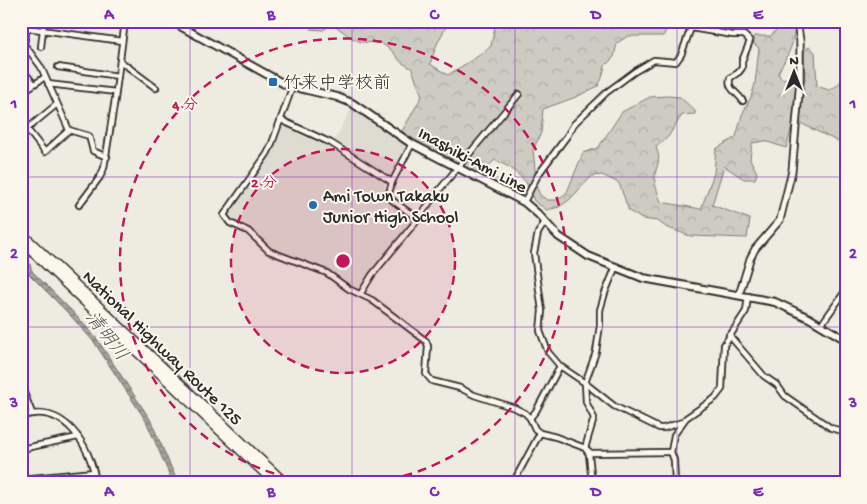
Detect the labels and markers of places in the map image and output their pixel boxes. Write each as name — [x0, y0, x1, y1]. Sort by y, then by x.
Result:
place label: 竹来中学校前 — [283, 73, 391, 95]
marker: 竹来中学校前 — [267, 76, 279, 88]
place label: Ami Town Takaku Junior High School — [323, 187, 459, 229]
marker: Ami Town Takaku Junior High School — [307, 199, 319, 211]
centre of rings — [334, 252, 352, 270]

